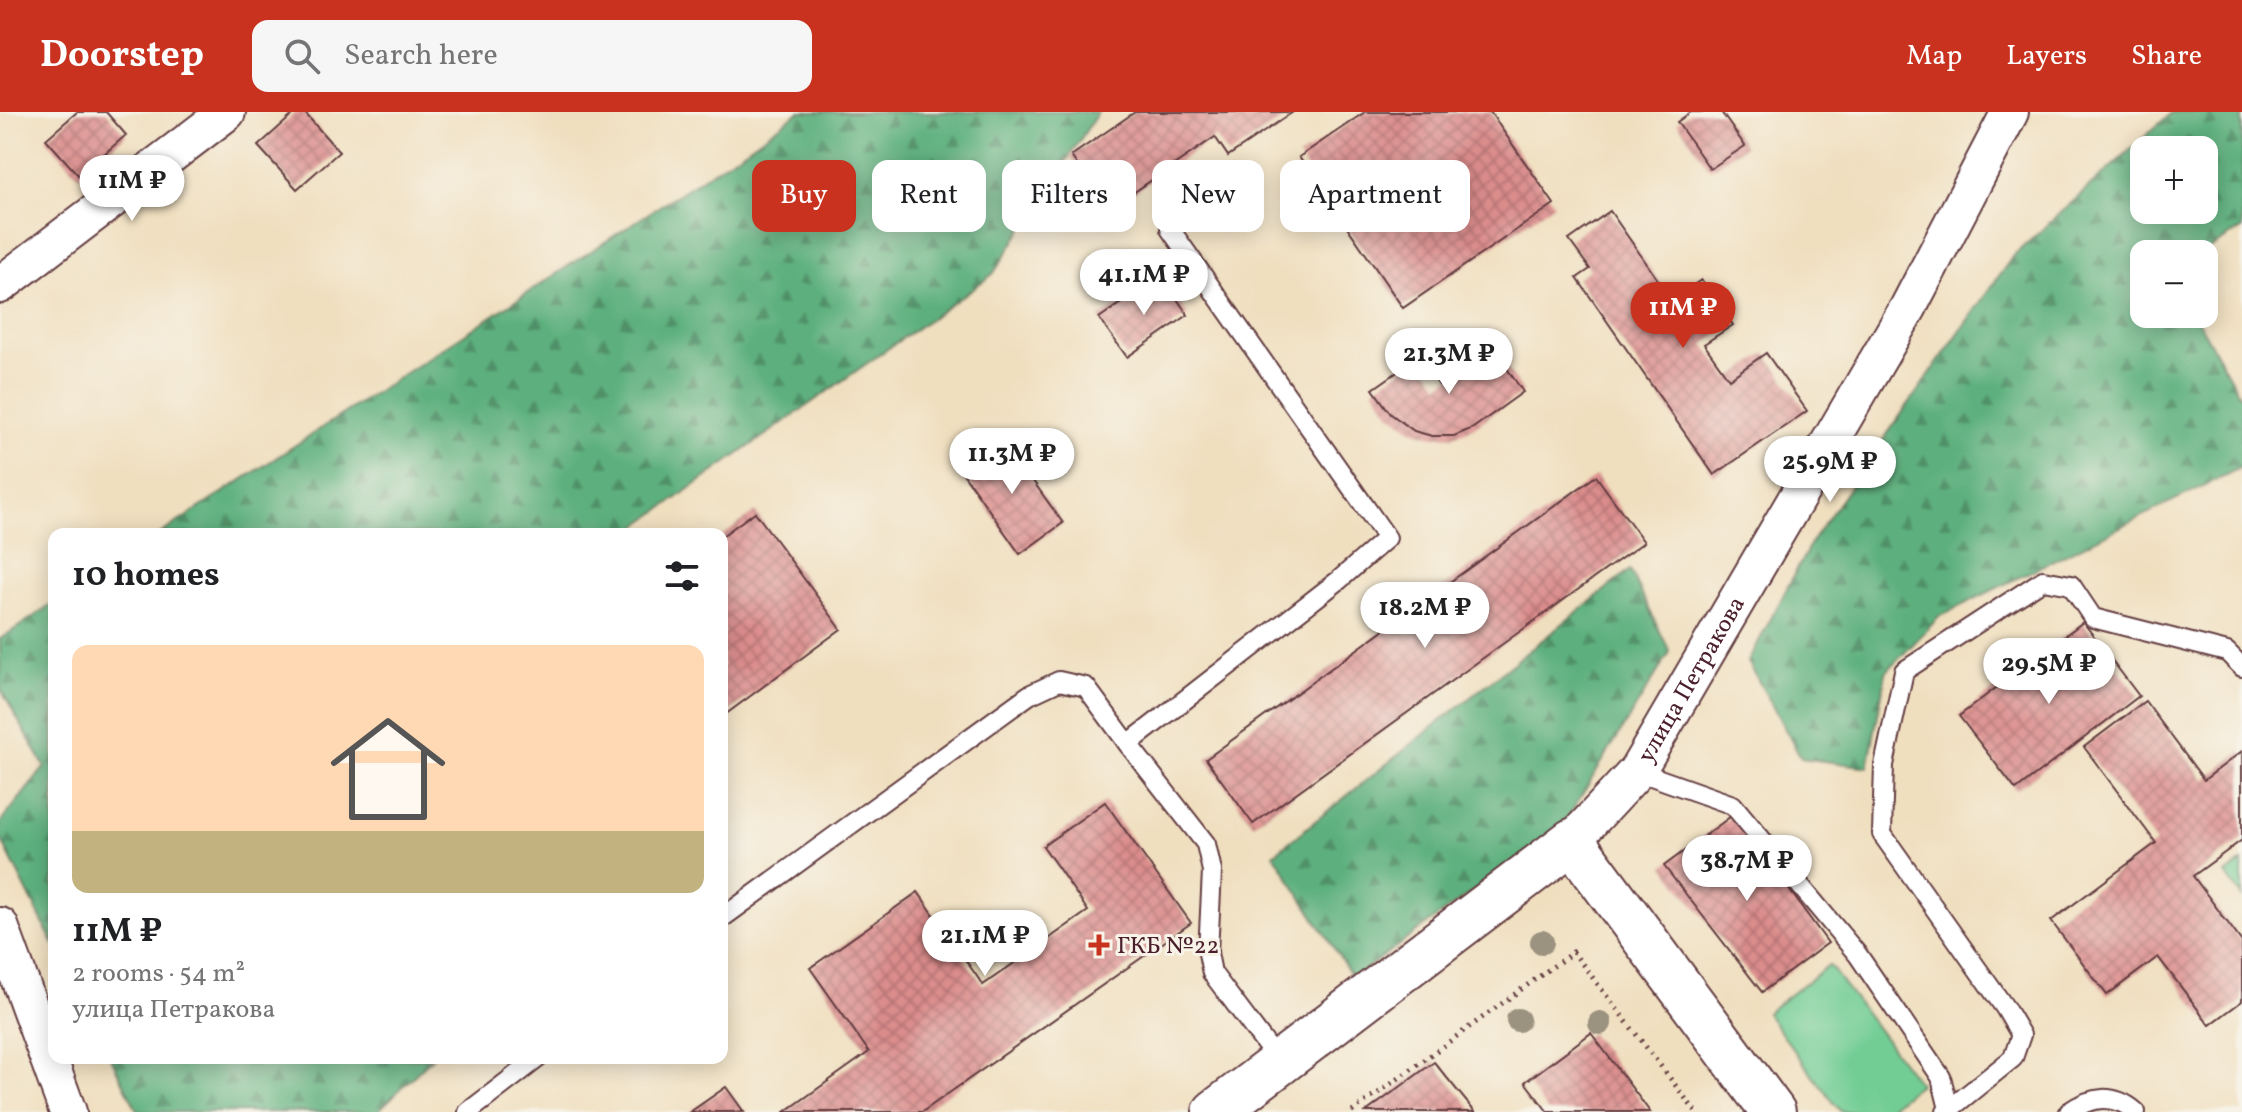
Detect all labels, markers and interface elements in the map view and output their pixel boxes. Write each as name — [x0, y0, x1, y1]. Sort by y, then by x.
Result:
search box — [252, 20, 812, 92]
text: Doorstep — [40, 30, 204, 83]
icon: search — [280, 34, 324, 78]
text: Search here — [344, 35, 498, 77]
text: Map — [1906, 37, 1962, 76]
text: Layers — [2006, 37, 2087, 76]
text: Share — [2131, 37, 2202, 76]
map controls — [2130, 136, 2218, 328]
button: + — [2130, 136, 2218, 224]
pin: 11M ₽ — [76, 155, 188, 223]
chip: Buy — [752, 160, 856, 232]
chip: Rent — [872, 160, 986, 232]
chip: Filters — [1002, 160, 1136, 232]
chip: New — [1152, 160, 1264, 232]
chip: Apartment — [1280, 160, 1470, 232]
text: 11M ₽ — [97, 163, 167, 199]
button: − — [2130, 240, 2218, 328]
pin: 41.1M ₽ — [1070, 249, 1218, 317]
text: 41.1M ₽ — [1098, 257, 1190, 293]
pin: 11M ₽ — [1627, 282, 1739, 350]
text: 11M ₽ — [1648, 290, 1718, 326]
pin: 21.3M ₽ — [1375, 328, 1523, 396]
text: 21.3M ₽ — [1403, 336, 1495, 372]
pin: 11.3M ₽ — [938, 428, 1086, 496]
text: 11.3M ₽ — [967, 436, 1057, 472]
pin: 25.9M ₽ — [1756, 436, 1904, 504]
text: 25.9M ₽ — [1782, 444, 1878, 480]
text: 10 homes — [72, 553, 220, 600]
icon: filters — [660, 554, 704, 598]
pin: 18.2M ₽ — [1351, 582, 1499, 650]
text: 18.2M ₽ — [1378, 590, 1472, 626]
street label: улица Петракова — [1630, 590, 1755, 770]
pin: 29.5M ₽ — [1975, 638, 2123, 706]
text: 29.5M ₽ — [2001, 646, 2097, 682]
icon: home — [316, 697, 460, 841]
pin: 38.7M ₽ — [1673, 835, 1821, 903]
text: 38.7M ₽ — [1700, 843, 1794, 879]
text: 11M ₽ — [72, 909, 162, 956]
pin: 21.1M ₽ — [911, 910, 1059, 978]
text: 21.1M ₽ — [940, 918, 1030, 954]
place label: ГКБ №22 — [1117, 930, 1219, 964]
marker: ГКБ №22 — [1088, 934, 1110, 956]
text: 2 rooms · 54 m² — [72, 956, 245, 992]
text: улица Петракова — [72, 992, 275, 1028]

